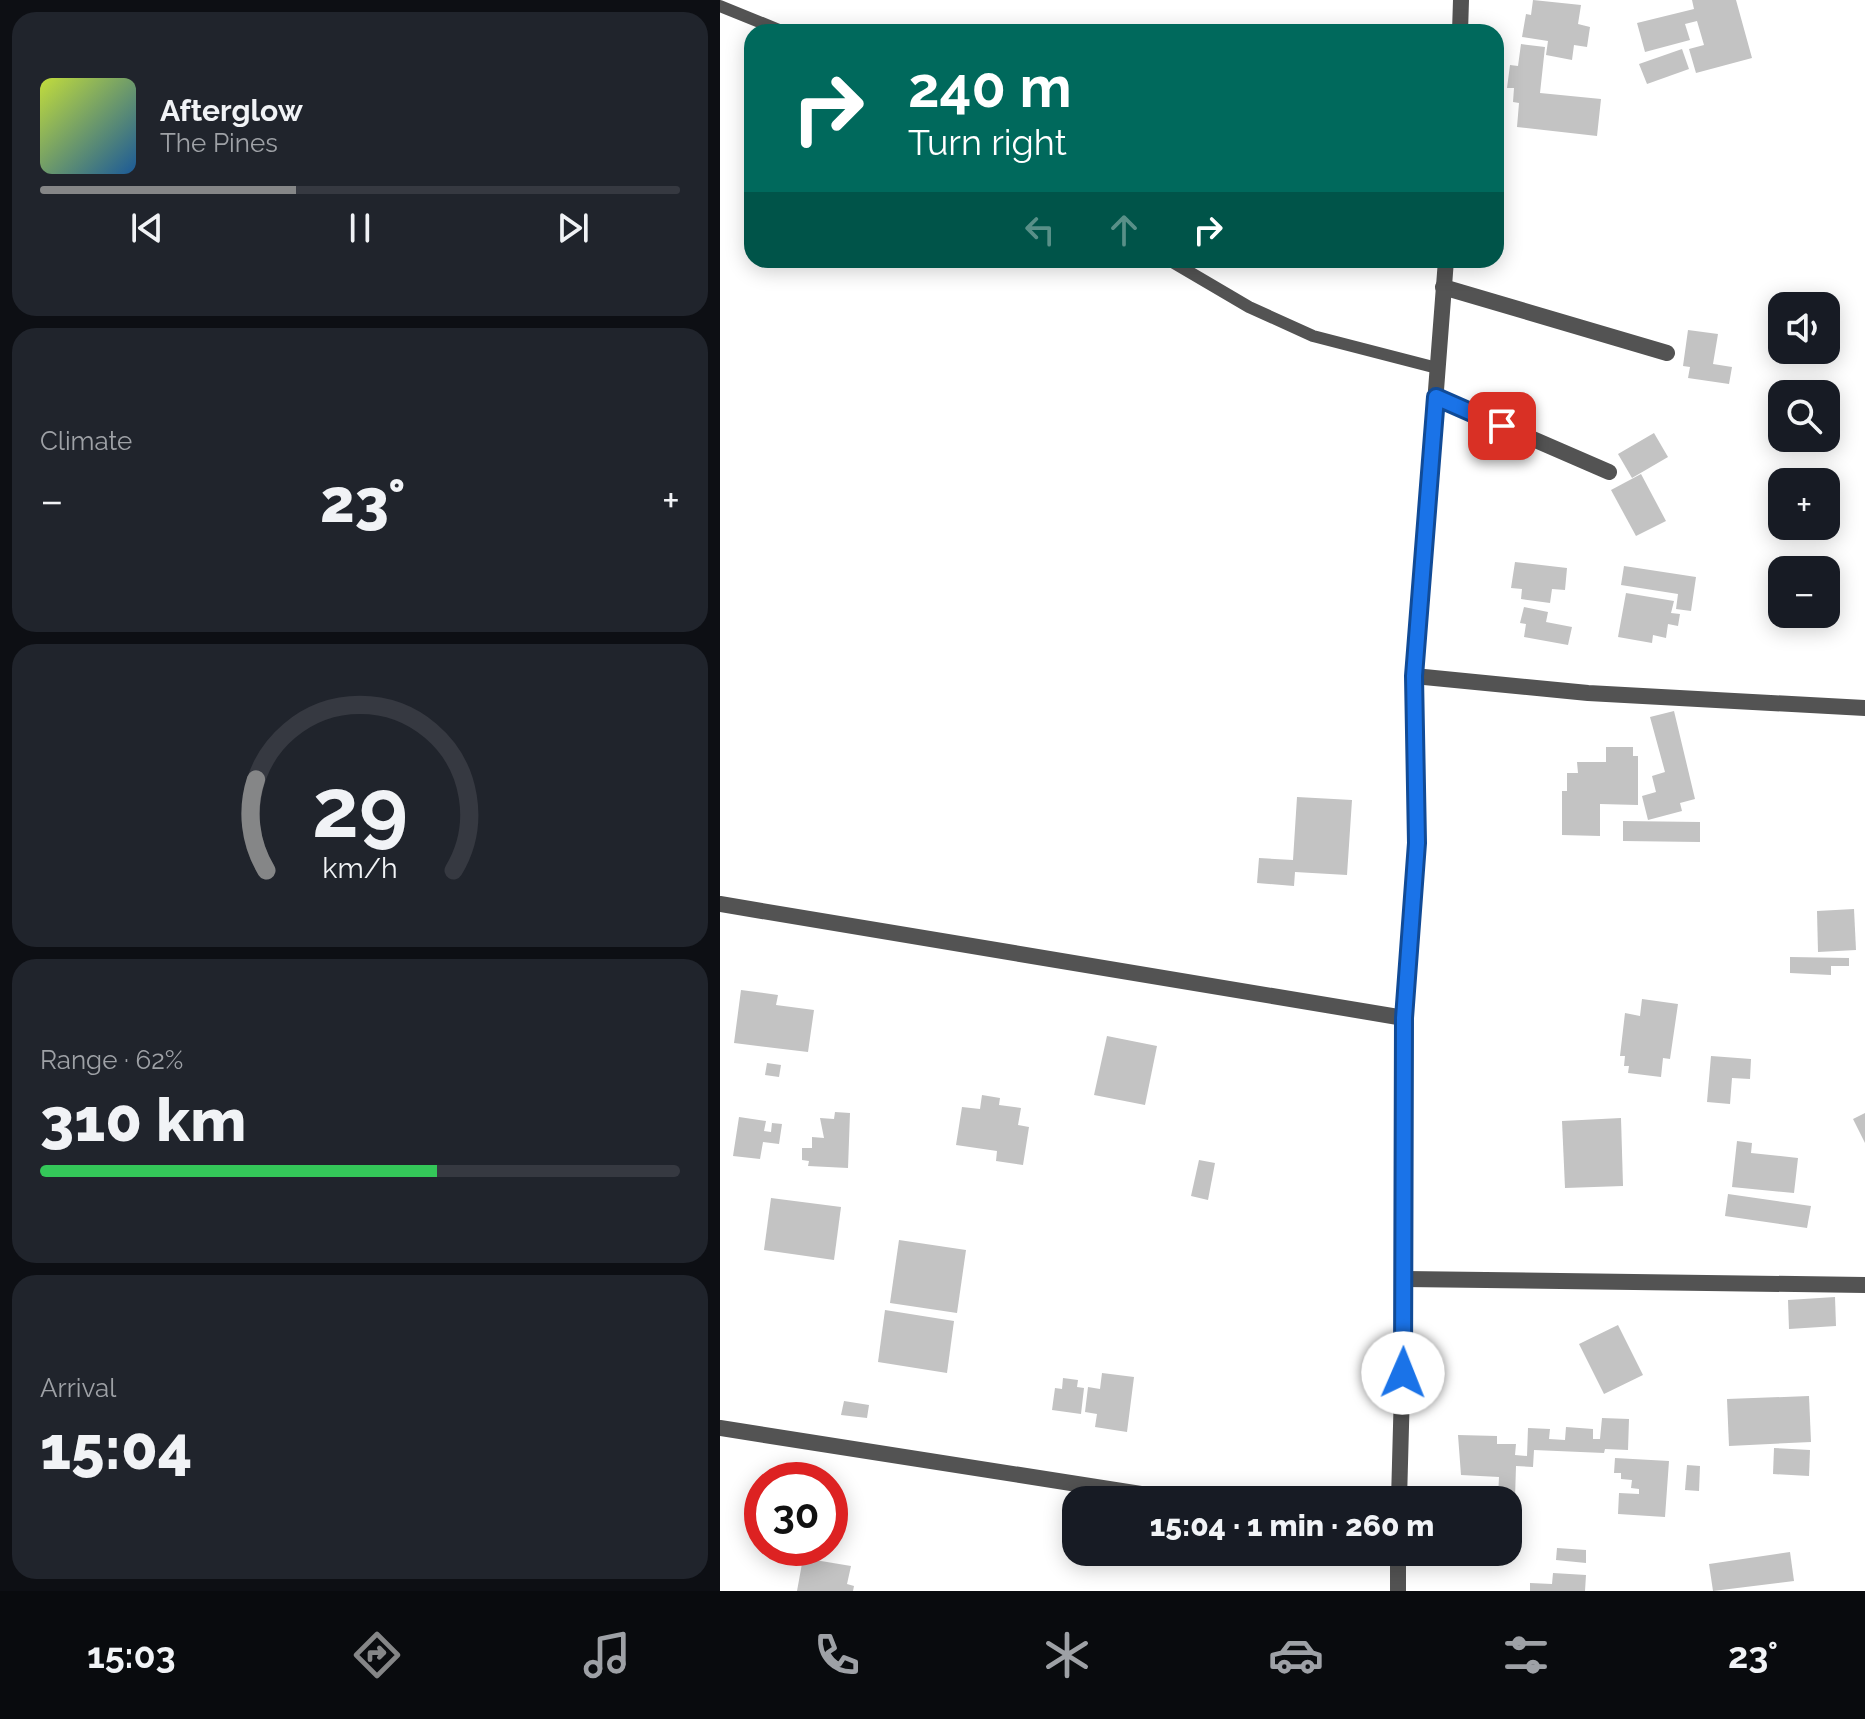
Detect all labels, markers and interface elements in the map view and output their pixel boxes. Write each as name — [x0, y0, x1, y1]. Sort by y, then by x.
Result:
text: 240 m — [908, 54, 1072, 120]
icon: right — [776, 56, 880, 160]
text: Afterglow — [160, 93, 303, 128]
text: Turn right — [908, 121, 1067, 163]
text: The Pines — [160, 128, 278, 158]
icon: previous — [125, 206, 169, 250]
icon: pause — [338, 206, 382, 250]
icon: next — [551, 206, 595, 250]
icon: left — [1018, 208, 1062, 252]
icon: ahead — [1102, 208, 1146, 252]
icon: right — [1186, 208, 1230, 252]
map controls — [1768, 292, 1840, 628]
button: sound — [1768, 292, 1840, 364]
button: search — [1768, 380, 1840, 452]
pin — [1468, 392, 1536, 460]
icon: arrive — [1480, 404, 1524, 448]
text: Climate — [40, 426, 132, 456]
text: 23° — [320, 466, 406, 536]
button: + — [1768, 468, 1840, 540]
text: − — [40, 475, 64, 526]
text: + — [662, 475, 680, 526]
button: − — [1768, 556, 1840, 628]
text: 29 — [312, 759, 408, 856]
text: km/h — [322, 852, 398, 886]
text: Range · 62% — [40, 1045, 183, 1075]
text: 310 km — [40, 1085, 246, 1155]
position arrow — [1361, 1331, 1445, 1415]
text: Arrival — [40, 1373, 116, 1403]
text: 15:04 — [40, 1413, 193, 1483]
speed limit sign: 30 — [744, 1462, 848, 1566]
text: 15:04 · 1 min · 260 m — [1150, 1508, 1434, 1543]
icon: directions — [349, 1627, 405, 1683]
icon: music — [579, 1627, 635, 1683]
icon: phone — [809, 1627, 865, 1683]
icon: climate — [1039, 1627, 1095, 1683]
icon: car — [1268, 1627, 1324, 1683]
icon: filters — [1498, 1627, 1554, 1683]
text: 15:03 — [87, 1634, 176, 1676]
text: 23° — [1728, 1634, 1778, 1676]

